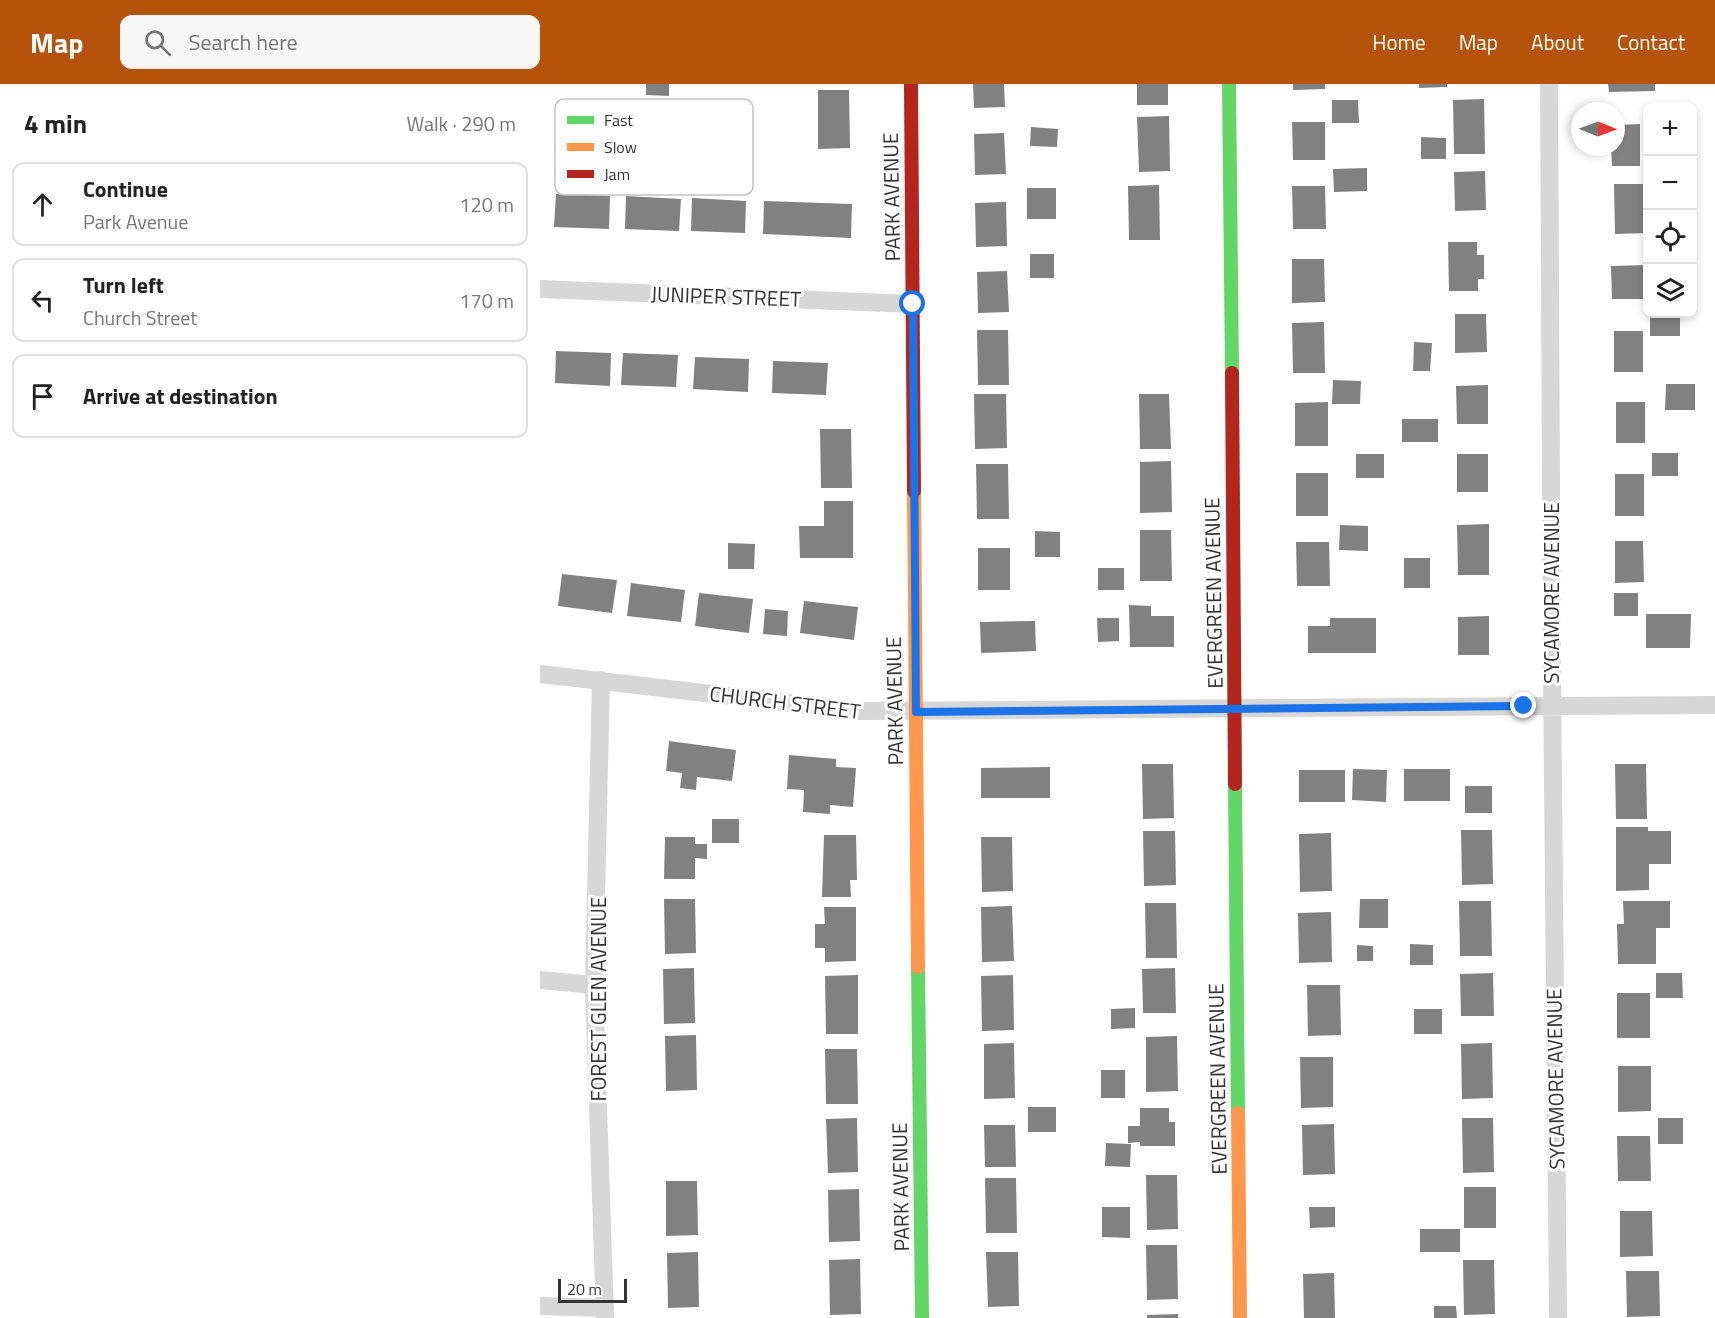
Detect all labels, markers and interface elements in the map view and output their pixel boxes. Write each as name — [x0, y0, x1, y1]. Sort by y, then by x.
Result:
search box — [120, 15, 540, 69]
text: Map — [30, 21, 84, 64]
text: Search here — [189, 25, 298, 59]
icon: search — [141, 26, 174, 59]
text: Home — [1372, 26, 1426, 58]
text: Map — [1459, 26, 1498, 58]
text: About — [1531, 26, 1584, 58]
text: Contact — [1617, 26, 1685, 58]
legend — [555, 99, 753, 195]
north arrow — [1571, 102, 1625, 156]
map controls — [1643, 102, 1697, 318]
button: + — [1643, 102, 1697, 156]
text: 4 min — [24, 104, 87, 143]
text: Walk · 290 m — [407, 108, 516, 139]
text: Fast — [604, 108, 633, 132]
street label: PARK AVENUE — [874, 132, 908, 262]
text: Slow — [604, 135, 637, 159]
button: − — [1643, 156, 1697, 210]
text: Jam — [604, 162, 630, 186]
text: Continue — [83, 172, 168, 206]
icon: ahead — [26, 188, 59, 221]
text: 120 m — [459, 189, 514, 220]
text: Park Avenue — [83, 206, 188, 237]
button: locate — [1643, 210, 1697, 264]
button: layers — [1643, 264, 1697, 318]
text: Turn left — [83, 268, 164, 302]
street label: JUNIPER STREET — [650, 277, 802, 315]
icon: left — [26, 284, 59, 317]
text: 170 m — [459, 285, 514, 316]
route start — [899, 290, 925, 316]
text: Church Street — [83, 302, 197, 333]
text: Arrive at destination — [83, 379, 278, 413]
icon: arrive — [26, 380, 59, 413]
street label: EVERGREEN AVENUE — [1195, 497, 1231, 689]
street label: SYCAMORE AVENUE — [1535, 502, 1567, 684]
street label: PARK AVENUE — [877, 636, 911, 766]
street label: CHURCH STREET — [708, 677, 862, 727]
route end — [1510, 692, 1536, 718]
street label: FOREST GLEN AVENUE — [582, 897, 614, 1101]
street label: EVERGREEN AVENUE — [1199, 983, 1235, 1175]
street label: SYCAMORE AVENUE — [1537, 988, 1573, 1170]
street label: PARK AVENUE — [883, 1122, 917, 1252]
scale bar — [558, 1276, 627, 1304]
text: 20 m — [567, 1277, 602, 1301]

